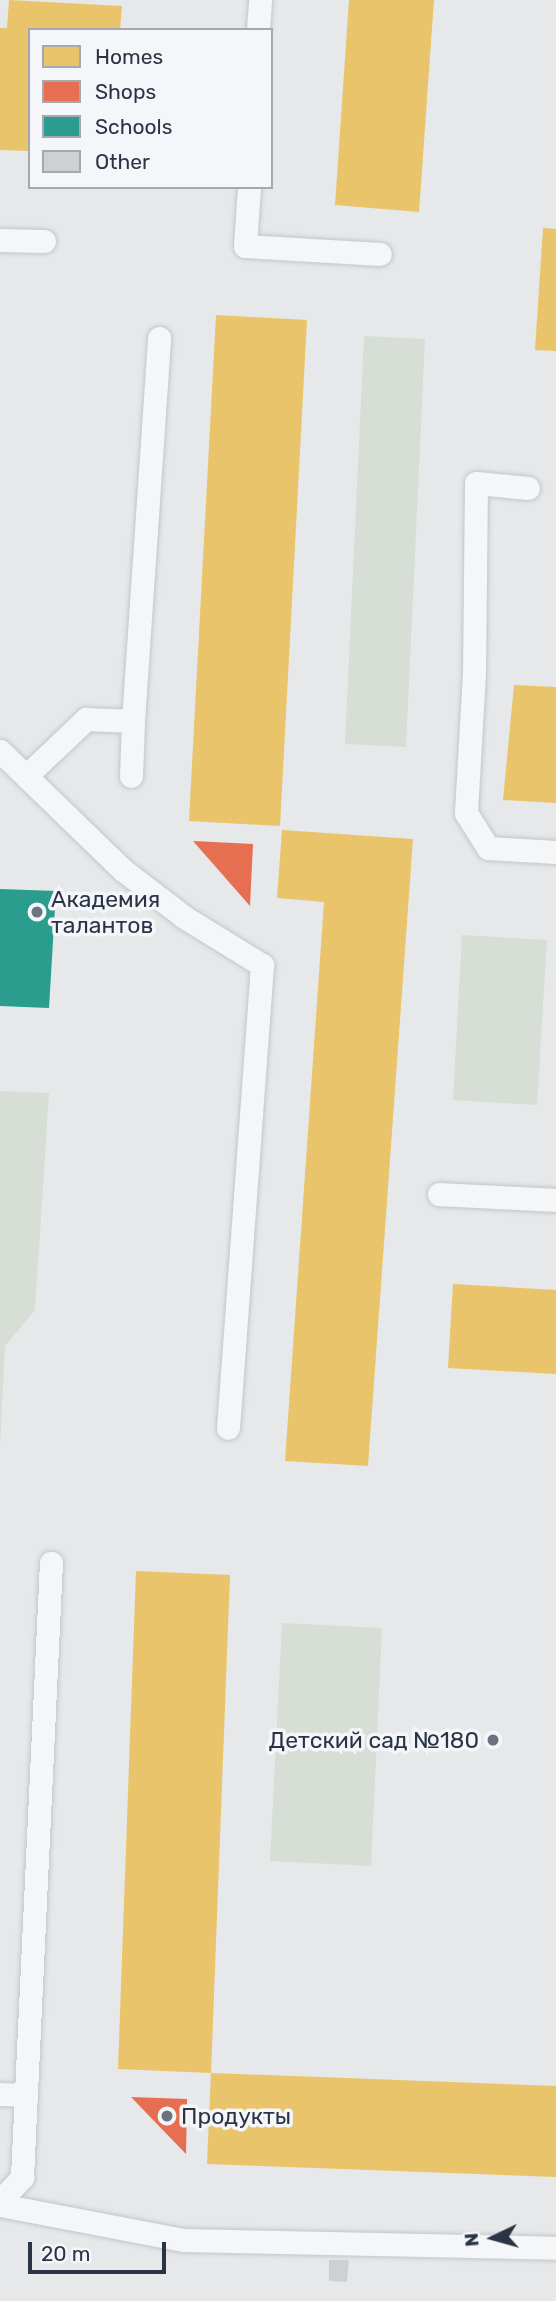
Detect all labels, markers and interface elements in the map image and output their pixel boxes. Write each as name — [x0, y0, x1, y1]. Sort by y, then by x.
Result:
legend — [28, 28, 273, 189]
text: Homes — [95, 44, 163, 69]
text: Shops — [95, 79, 156, 104]
text: Schools — [95, 114, 172, 139]
text: Other — [95, 149, 150, 174]
place label: Академия талантов — [51, 885, 160, 939]
marker: Академия талантов — [29, 904, 45, 920]
place label: Детский сад №180 — [269, 1726, 479, 1754]
marker: Детский сад №180 — [485, 1732, 501, 1748]
place label: Продукты — [181, 2102, 291, 2130]
marker: Продукты — [159, 2108, 175, 2124]
north arrow — [458, 2203, 528, 2273]
scale bar — [32, 2228, 170, 2272]
text: N — [460, 2232, 484, 2248]
text: 20 m — [41, 2241, 90, 2266]

